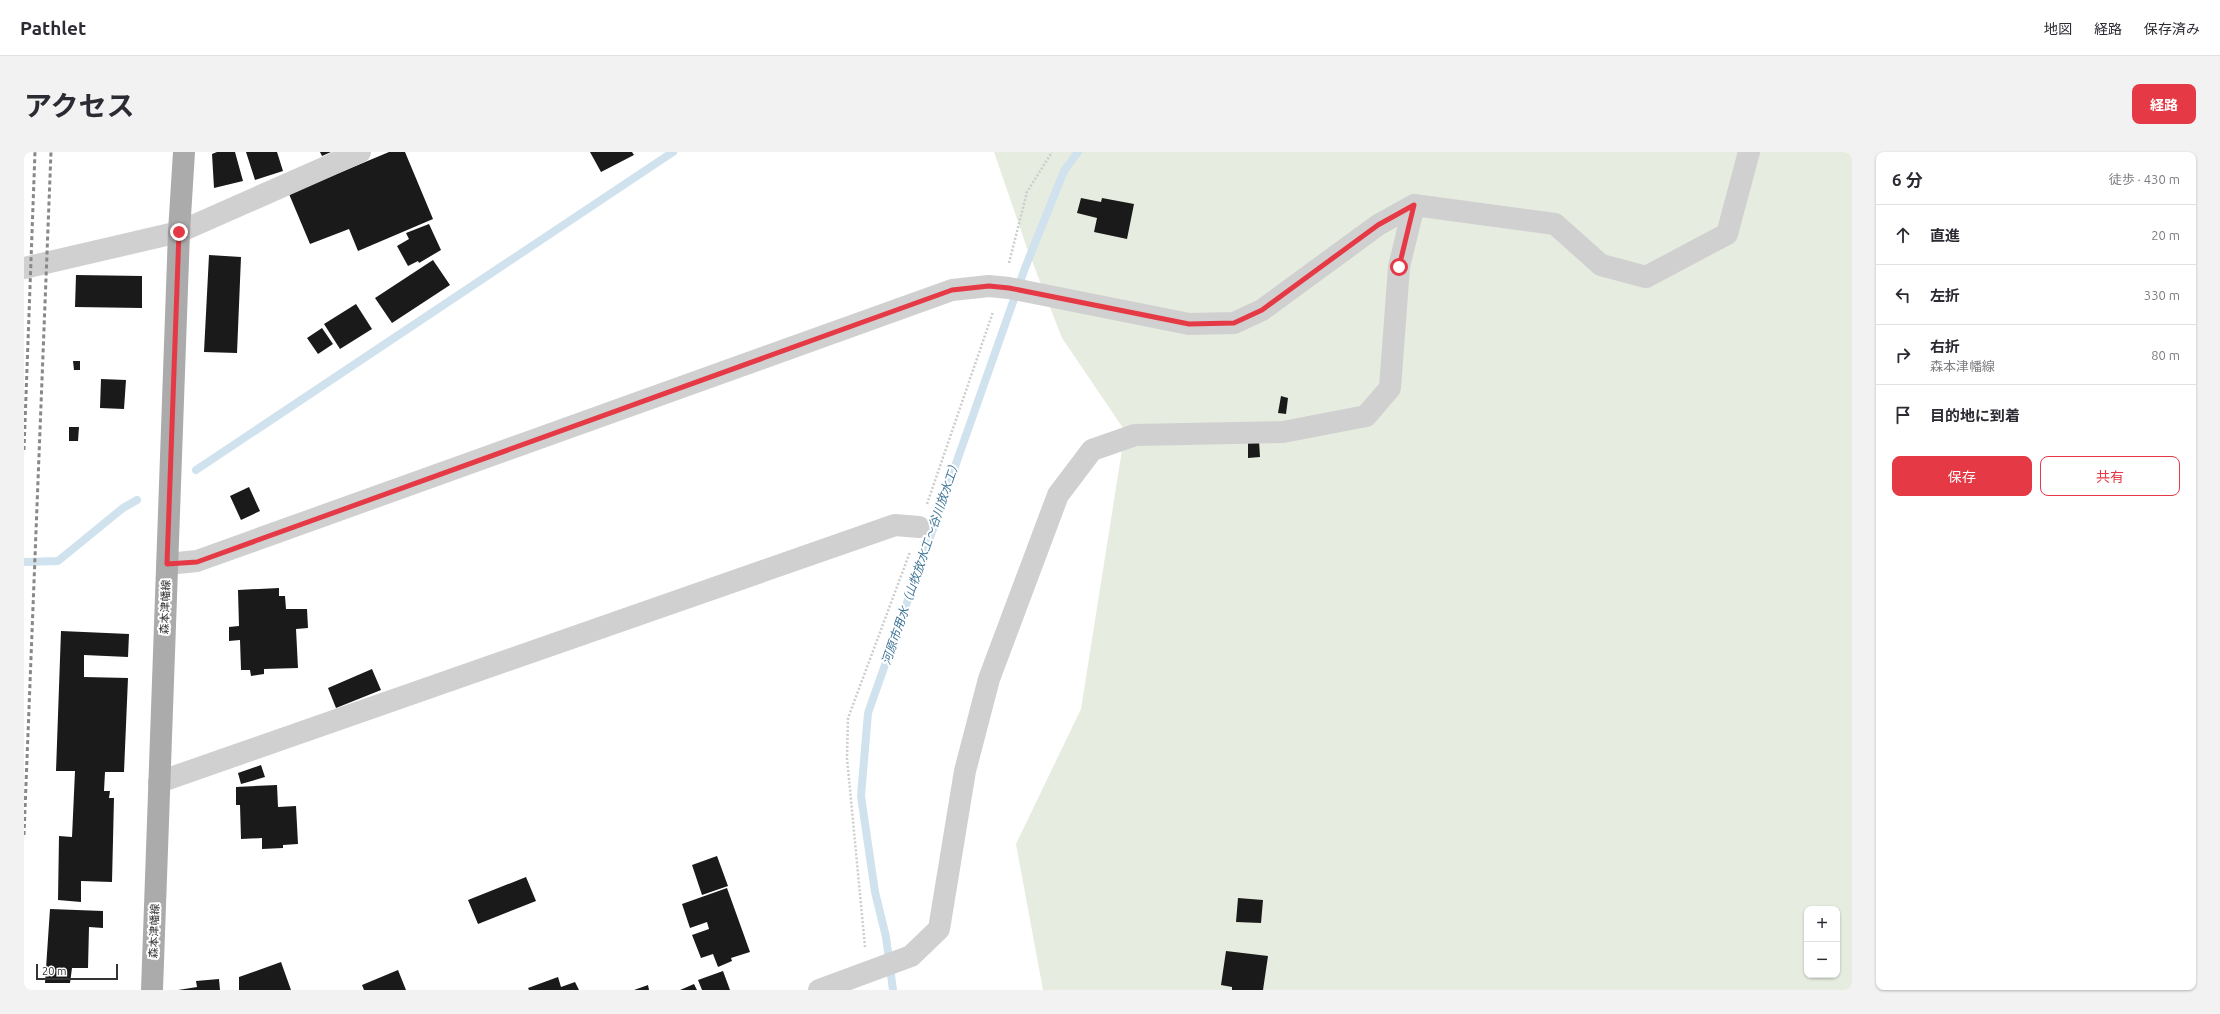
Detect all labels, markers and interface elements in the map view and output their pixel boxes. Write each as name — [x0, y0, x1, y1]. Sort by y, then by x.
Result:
text: Pathlet — [20, 17, 86, 39]
text: 地図 — [2044, 21, 2072, 37]
text: 経路 — [2094, 21, 2122, 37]
text: 保存済み — [2144, 21, 2200, 37]
button: 経路 — [2132, 84, 2196, 124]
text: アクセス — [24, 90, 135, 121]
text: 6 分 — [1892, 170, 1923, 189]
text: 徒歩 · 430 m — [2109, 172, 2180, 186]
route end — [170, 223, 188, 241]
icon: ahead — [1892, 224, 1914, 246]
text: 直進 — [1930, 227, 1960, 244]
text: 20 m — [2151, 228, 2180, 242]
route start — [1390, 258, 1408, 276]
icon: left — [1892, 284, 1914, 306]
text: 左折 — [1930, 287, 1960, 304]
text: 330 m — [2144, 288, 2180, 302]
text: 右折 — [1930, 338, 1960, 355]
icon: right — [1892, 344, 1914, 366]
text: 80 m — [2151, 348, 2180, 362]
text: 森本津幡線 — [1930, 359, 1995, 373]
icon: arrive — [1892, 404, 1914, 426]
text: 目的地に到着 — [1930, 407, 2020, 424]
button: 保存 — [1892, 456, 2032, 496]
button: 共有 — [2040, 456, 2180, 496]
water label: 河原市用水（山牧放水工～谷川放水工） — [879, 458, 962, 666]
street label: 森本津幡線 — [158, 579, 172, 635]
street label: 森本津幡線 — [147, 903, 161, 959]
map controls — [1804, 906, 1840, 978]
button: + — [1804, 906, 1840, 942]
button: − — [1804, 942, 1840, 978]
scale bar — [36, 962, 118, 981]
text: 20 m — [42, 965, 66, 977]

